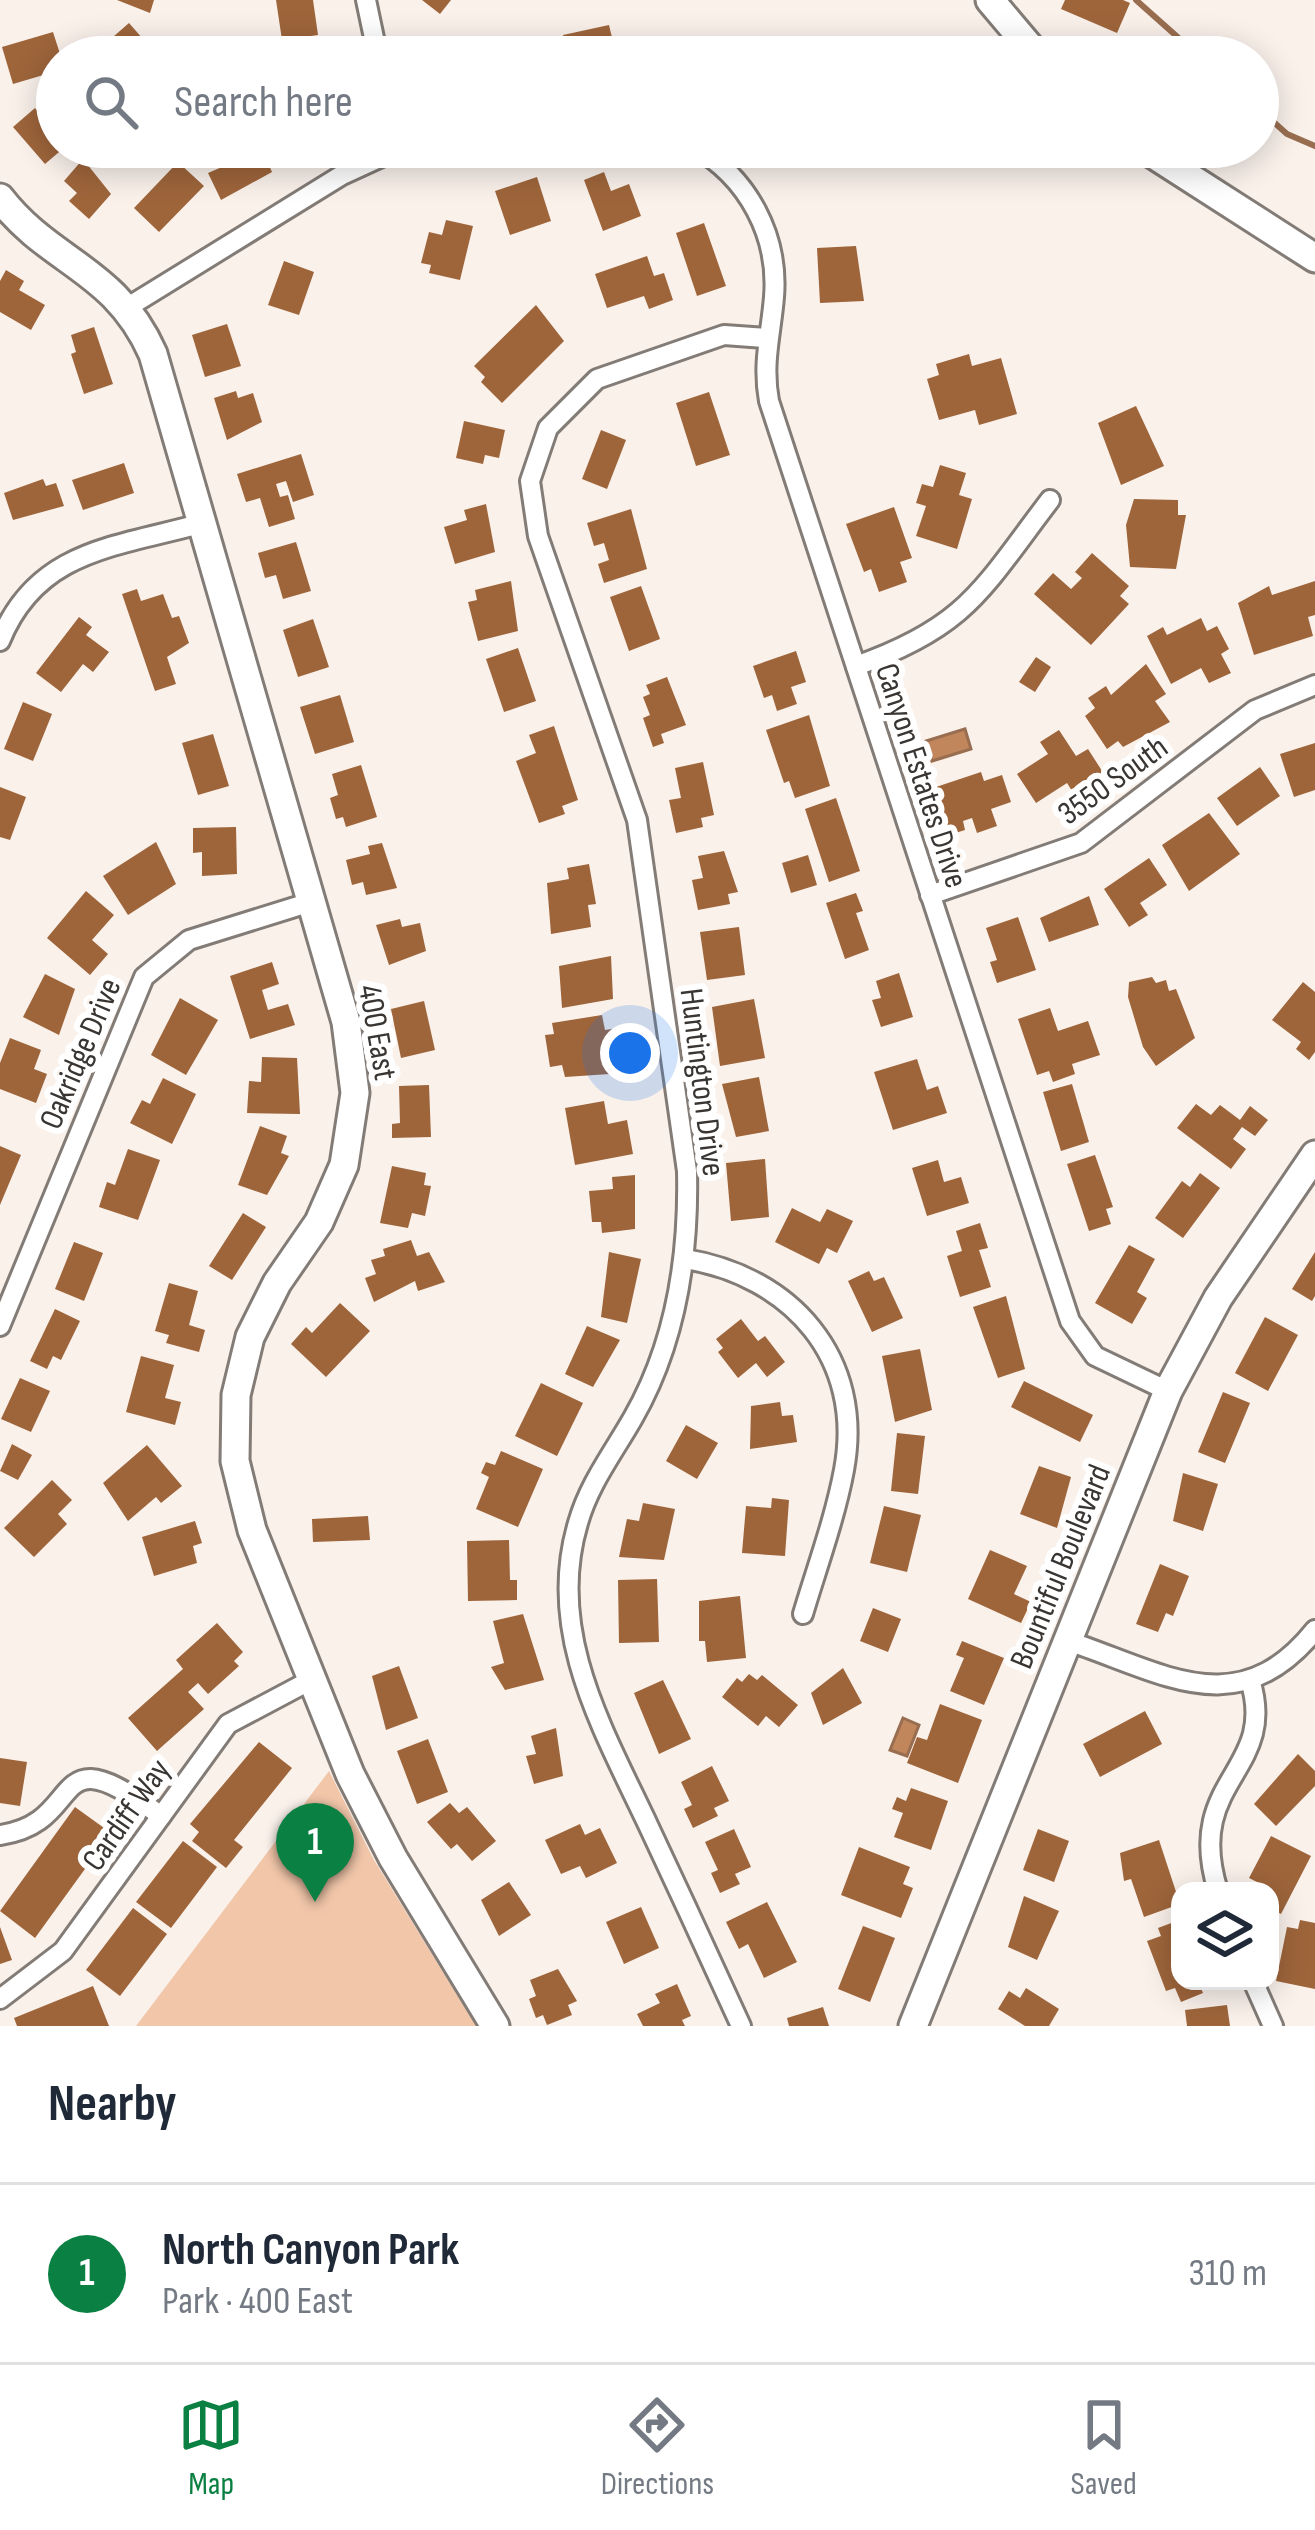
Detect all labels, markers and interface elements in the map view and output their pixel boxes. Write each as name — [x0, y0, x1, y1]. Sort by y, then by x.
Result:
search box — [36, 36, 1279, 168]
icon: search — [78, 69, 144, 135]
text: Search here — [174, 75, 353, 130]
street label: Canyon Estates Drive — [866, 658, 976, 893]
street label: 3550 South — [1050, 727, 1176, 834]
street label: Oakridge Drive — [31, 972, 130, 1135]
street label: 400 East — [349, 982, 405, 1083]
street label: Huntington Drive — [671, 986, 733, 1178]
your location — [600, 1023, 660, 1083]
street label: Bountiful Boulevard — [1002, 1459, 1120, 1675]
street label: Cardiff Way — [74, 1751, 180, 1879]
pin: 1 — [276, 1803, 354, 1902]
map controls — [1171, 1882, 1279, 1990]
button: layers — [1171, 1882, 1279, 1990]
text: Nearby — [48, 2074, 177, 2135]
text: North Canyon Park — [162, 2223, 459, 2278]
text: 1 — [79, 2250, 95, 2297]
text: 310 m — [1188, 2250, 1267, 2297]
text: Park · 400 East — [162, 2278, 353, 2325]
tab: Map — [178, 2392, 244, 2504]
tab: Directions — [601, 2392, 714, 2504]
tab: Saved — [1071, 2392, 1137, 2504]

